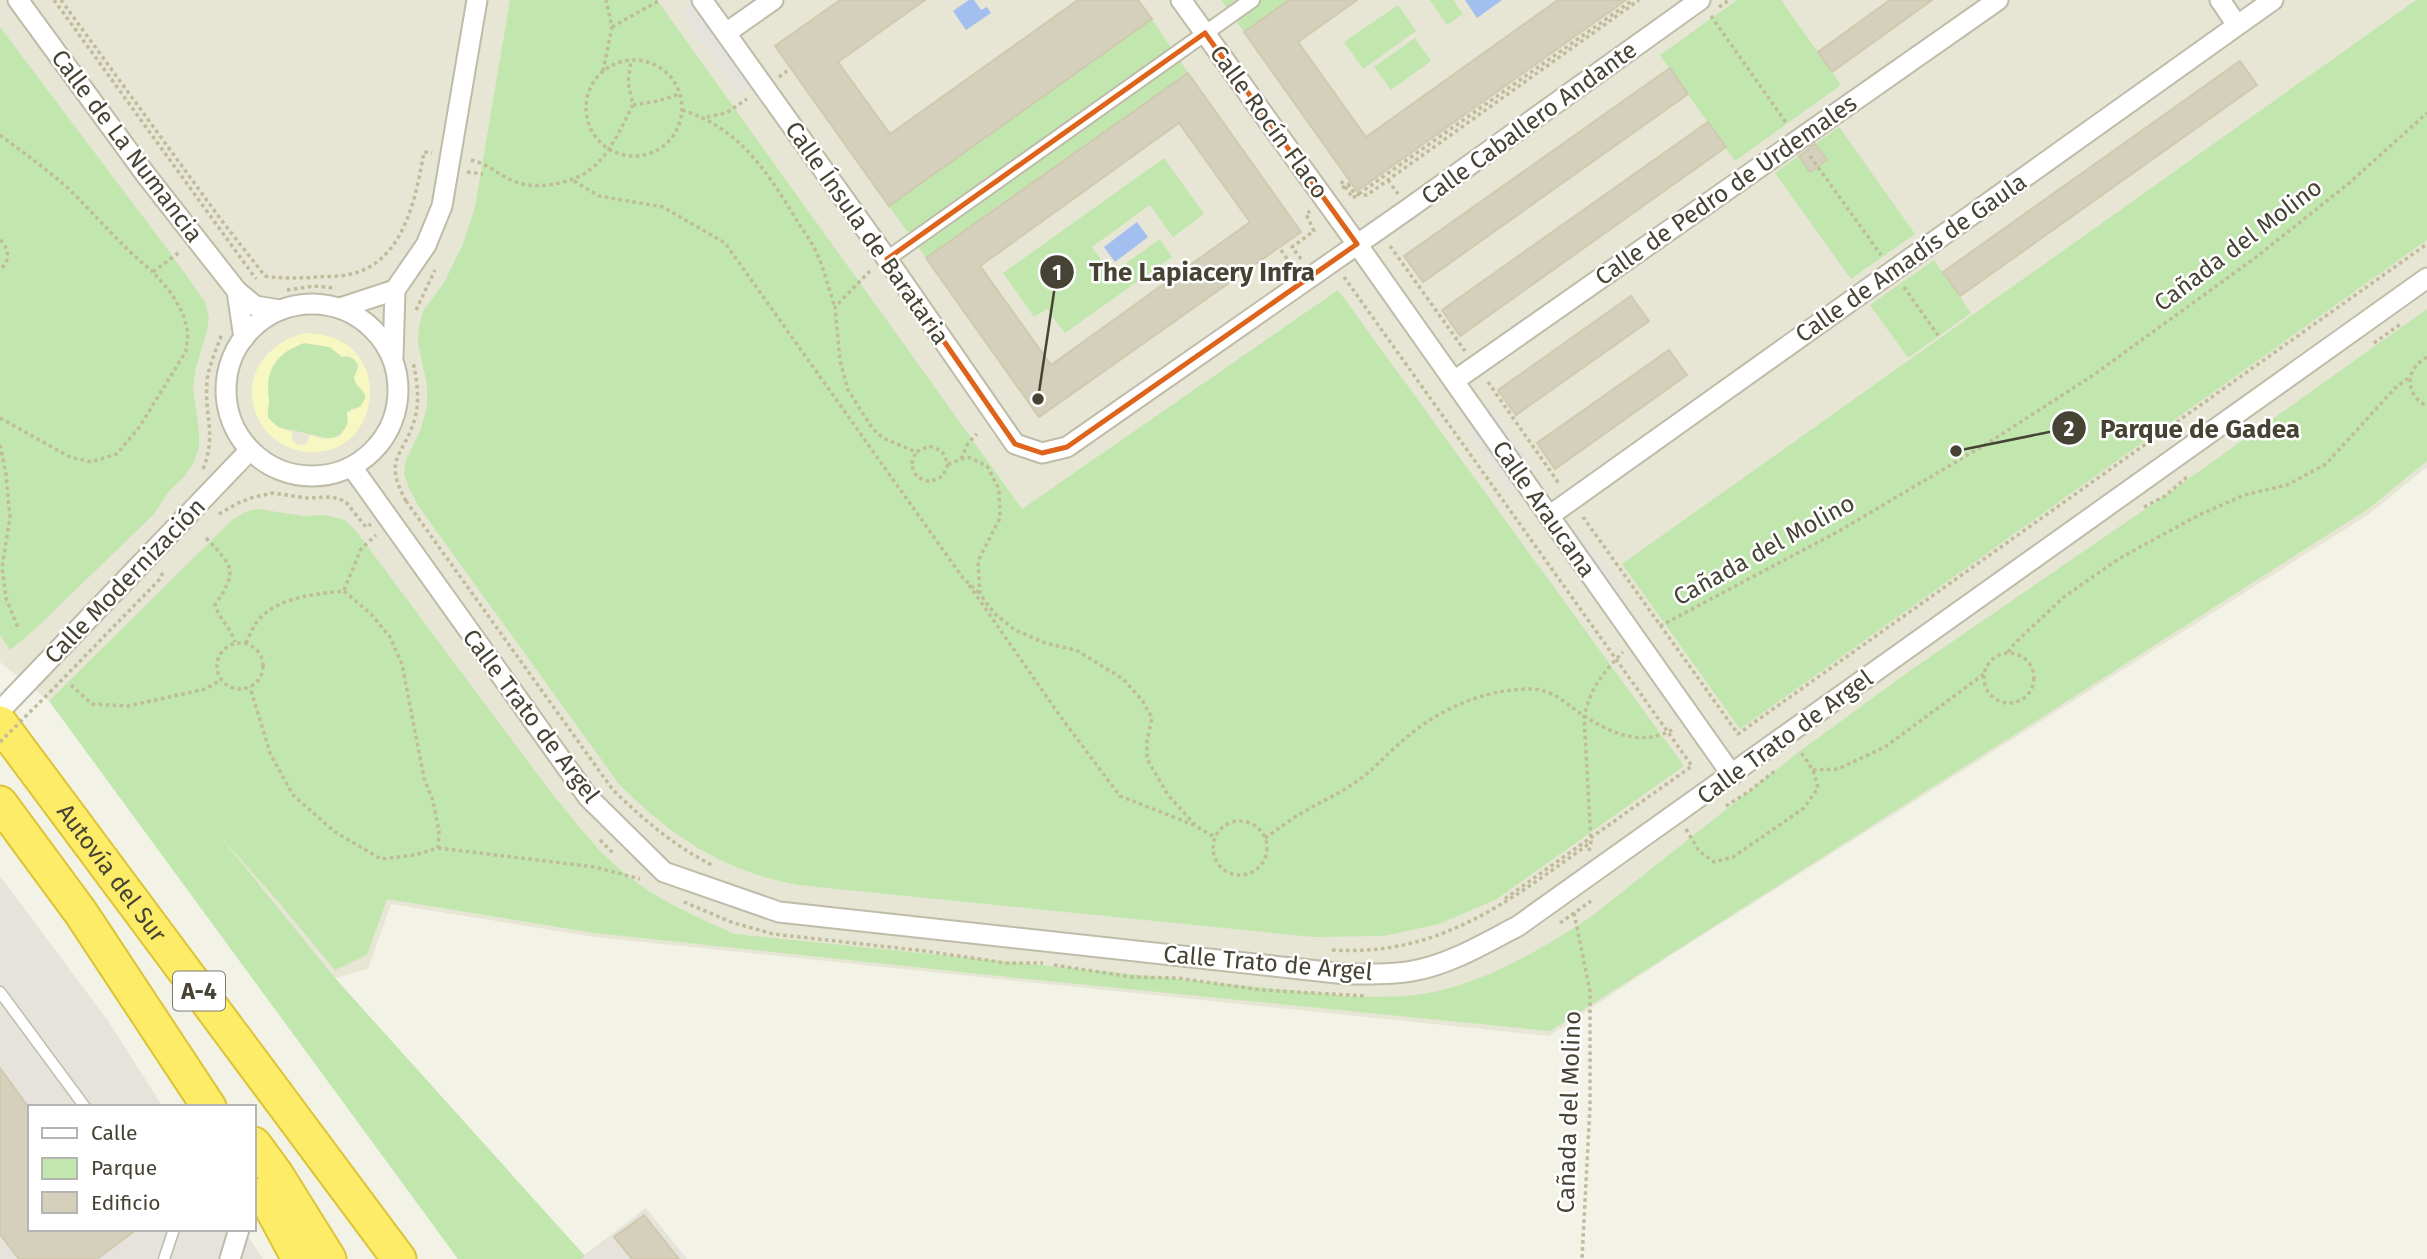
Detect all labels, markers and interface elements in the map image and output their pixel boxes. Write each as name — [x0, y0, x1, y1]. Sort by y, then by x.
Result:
street label: Calle Caballero Andante — [1416, 36, 1642, 210]
street label: Calle Rocín Flaco — [1204, 40, 1334, 204]
street label: Calle de La Numancia — [46, 44, 208, 248]
street label: Calle de Pedro de Urdemales — [1590, 89, 1862, 291]
street label: Calle Ínsula de Barataria — [779, 116, 955, 350]
street label: Calle de Amadís de Gaula — [1790, 168, 2032, 348]
street label: Cañada del Molino — [2149, 173, 2327, 317]
callout: The Lapiacery Infra — [1040, 249, 1329, 296]
text: The Lapiacery Infra — [1089, 257, 1315, 288]
text: 1 — [1052, 260, 1062, 286]
callout: Parque de Gadea — [2051, 405, 2315, 452]
text: Parque de Gadea — [2100, 414, 2300, 445]
text: 2 — [2064, 416, 2075, 442]
street label: Calle Araucana — [1487, 435, 1601, 583]
street label: Cañada del Molino — [1669, 489, 1859, 611]
street label: Calle Modernización — [39, 492, 211, 670]
street label: Calle Trato de Argel — [457, 624, 605, 808]
street label: Calle Trato de Argel — [1692, 664, 1878, 810]
street label: Autovía del Sur — [51, 798, 173, 948]
street label: Calle Trato de Argel — [1162, 940, 1374, 986]
road number: A-4 — [173, 972, 225, 1010]
street label: Cañada del Molino — [1551, 1010, 1587, 1214]
legend — [28, 1105, 256, 1231]
text: Calle — [91, 1120, 137, 1146]
text: Parque — [91, 1155, 157, 1181]
text: Edificio — [91, 1190, 161, 1216]

